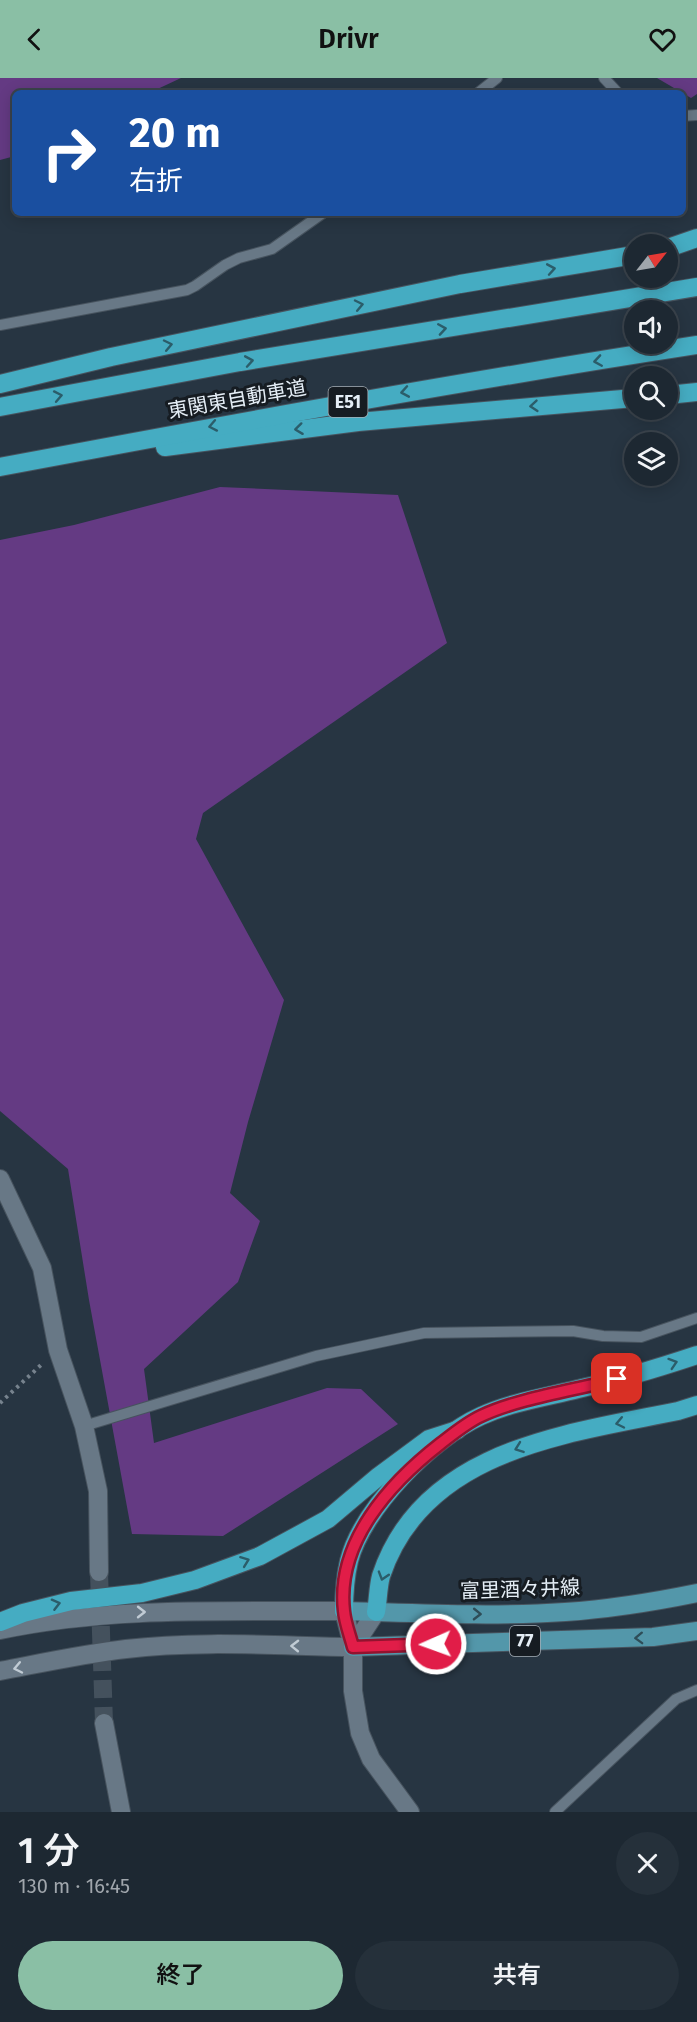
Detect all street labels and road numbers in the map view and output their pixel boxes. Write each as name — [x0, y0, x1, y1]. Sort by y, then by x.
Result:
street label: 東関東自動車道 — [166, 375, 308, 423]
road number: E51 — [328, 387, 368, 417]
street label: 富里酒々井線 — [460, 1575, 580, 1603]
road number: 77 — [510, 1626, 540, 1656]

